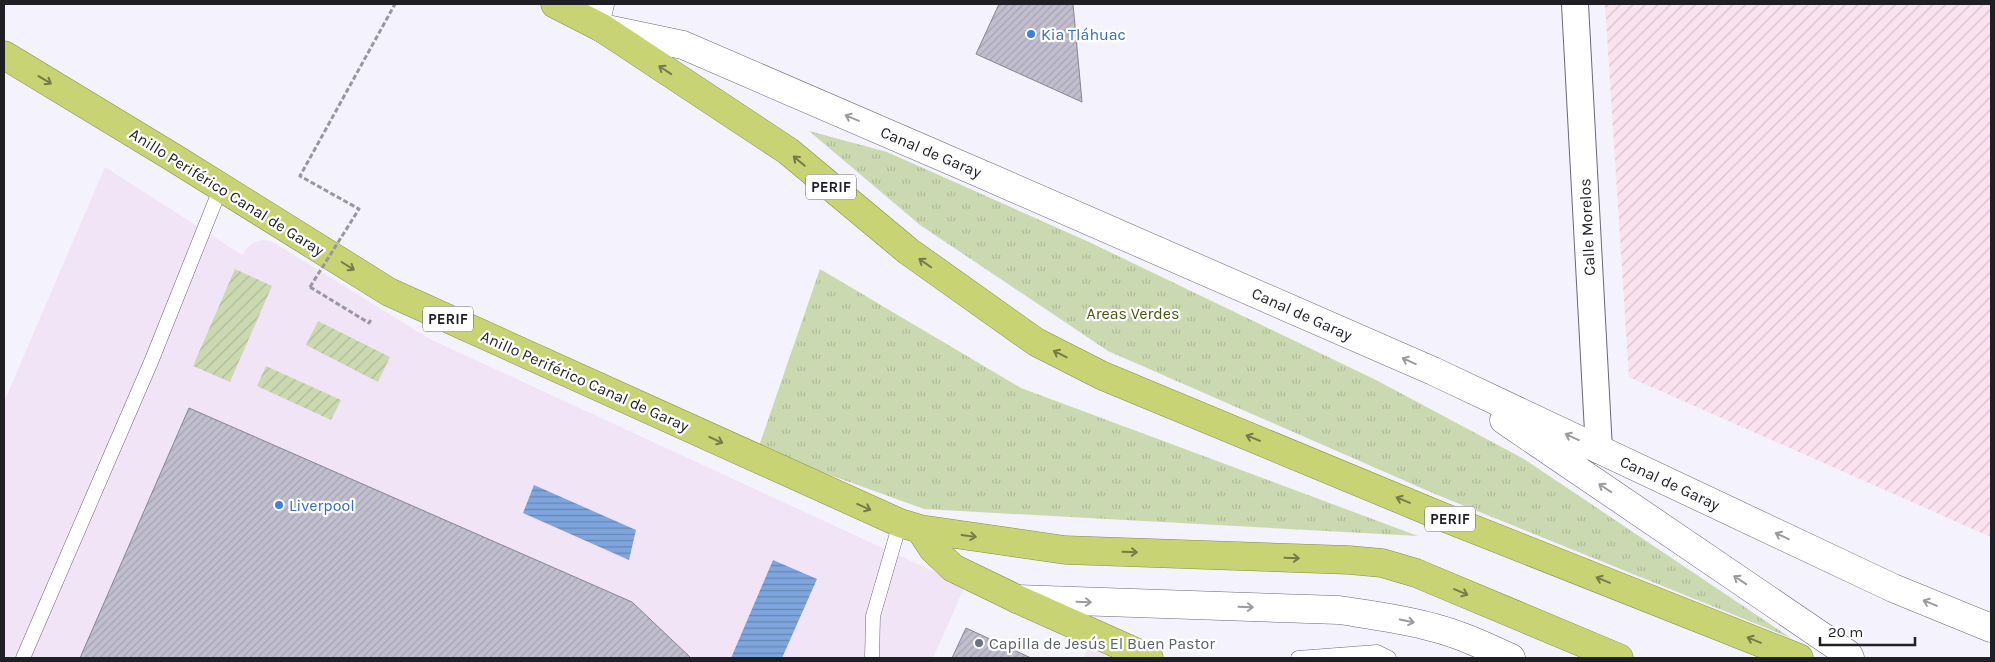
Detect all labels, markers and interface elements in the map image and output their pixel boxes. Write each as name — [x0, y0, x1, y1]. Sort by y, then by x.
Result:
place label: Kia Tláhuac — [1041, 25, 1126, 44]
marker: Kia Tláhuac — [1025, 28, 1037, 40]
one-way arrow — [658, 64, 672, 75]
one-way arrow — [38, 76, 52, 86]
one-way arrow — [845, 112, 860, 122]
street label: Canal de Garay — [878, 122, 985, 182]
street label: Anillo Periférico Canal de Garay — [126, 124, 328, 260]
one-way arrow — [793, 155, 806, 166]
road number: PERIF — [806, 174, 856, 200]
street label: Calle Morelos — [1575, 178, 1599, 276]
one-way arrow — [919, 258, 932, 269]
one-way arrow — [340, 262, 354, 272]
street label: Canal de Garay — [1249, 283, 1356, 345]
park label: Areas Verdes — [1087, 304, 1179, 323]
road number: PERIF — [423, 306, 473, 332]
street label: Anillo Periférico Canal de Garay — [478, 326, 692, 436]
one-way arrow — [1053, 349, 1068, 358]
one-way arrow — [1402, 355, 1417, 365]
one-way arrow — [1565, 432, 1580, 441]
one-way arrow — [1246, 433, 1261, 442]
one-way arrow — [708, 435, 723, 445]
street label: Canal de Garay — [1617, 452, 1723, 515]
one-way arrow — [1598, 483, 1612, 493]
one-way arrow — [1396, 495, 1411, 505]
place label: Liverpool — [289, 496, 355, 515]
marker: Liverpool — [273, 499, 285, 511]
one-way arrow — [856, 502, 871, 512]
road number: PERIF — [1425, 506, 1475, 532]
one-way arrow — [1775, 531, 1790, 540]
one-way arrow — [960, 532, 976, 542]
one-way arrow — [1122, 548, 1138, 557]
one-way arrow — [1284, 554, 1300, 563]
one-way arrow — [1596, 575, 1611, 584]
one-way arrow — [1733, 575, 1747, 585]
one-way arrow — [1453, 588, 1468, 598]
one-way arrow — [1075, 597, 1091, 606]
one-way arrow — [1923, 598, 1938, 608]
one-way arrow — [1238, 602, 1254, 612]
scale bar — [1820, 614, 1915, 646]
one-way arrow — [1399, 617, 1415, 627]
text: 20 m — [1828, 623, 1863, 641]
place label: Capilla de Jesús El Buen Pastor — [989, 634, 1215, 653]
one-way arrow — [1747, 635, 1762, 644]
marker: Capilla de Jesús El Buen Pastor — [973, 637, 985, 649]

